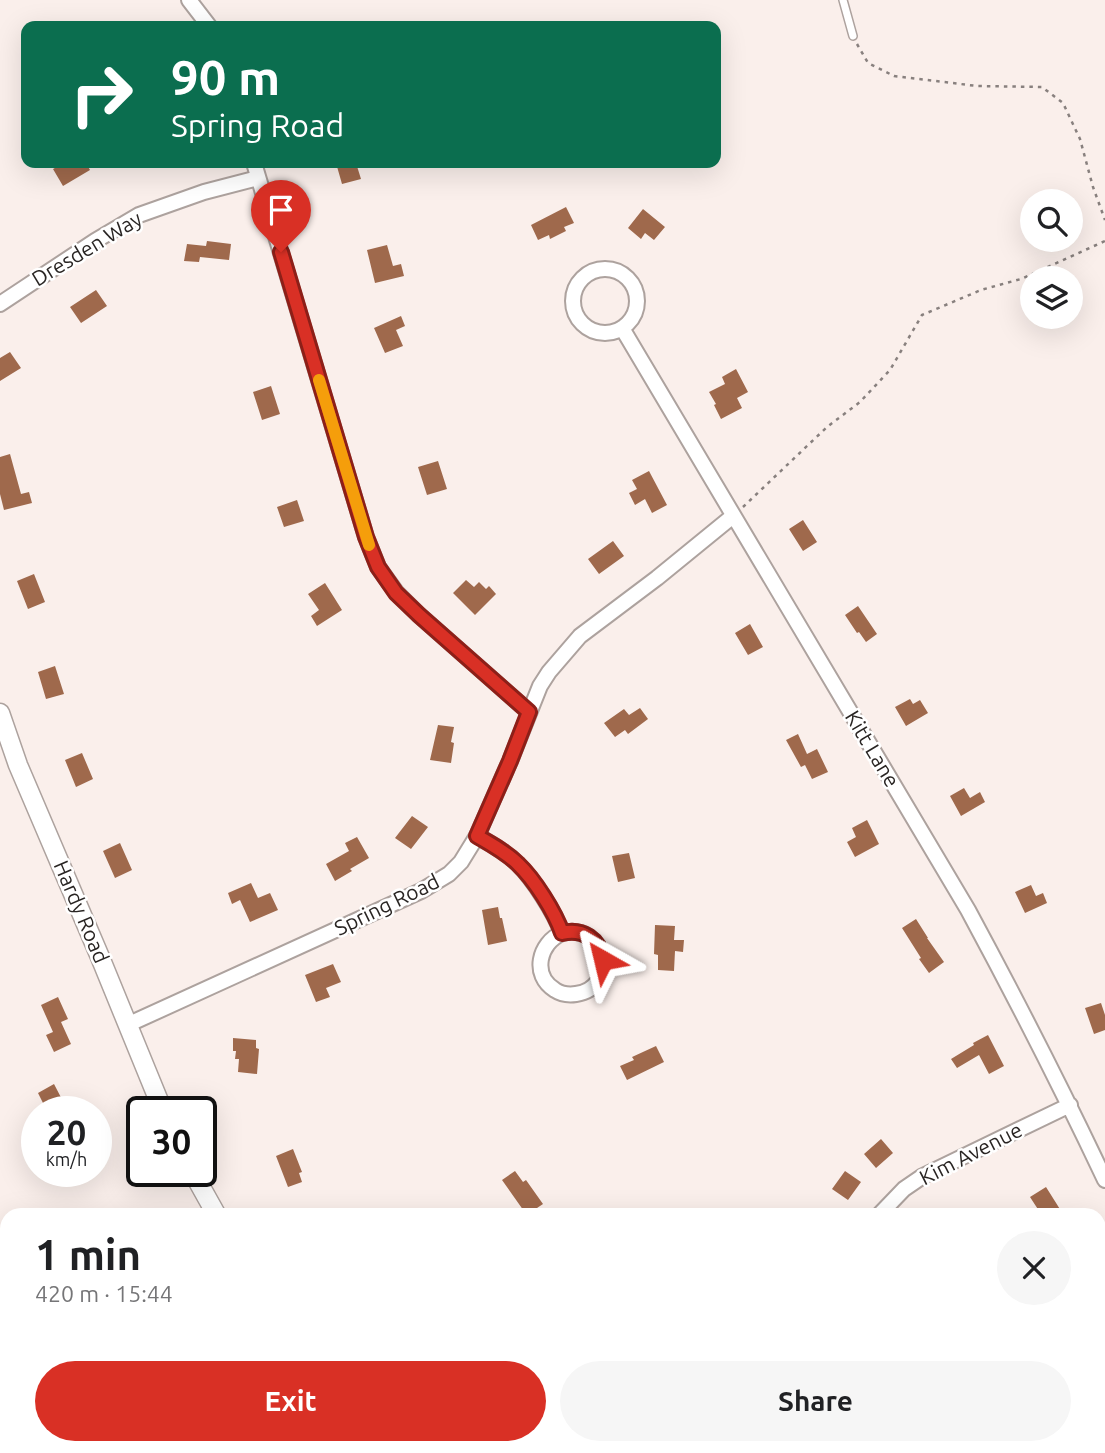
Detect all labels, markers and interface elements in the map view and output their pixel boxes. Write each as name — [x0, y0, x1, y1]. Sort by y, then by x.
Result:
icon: right — [56, 49, 147, 140]
text: 90 m — [171, 49, 280, 104]
text: Spring Road — [171, 107, 344, 143]
pin — [251, 180, 311, 252]
map controls — [1020, 189, 1083, 329]
button: search — [1020, 189, 1083, 252]
icon: arrive — [262, 191, 300, 229]
street label: Dresden Way — [27, 206, 146, 290]
button: layers — [1020, 266, 1083, 329]
street label: Kitt Lane — [841, 706, 905, 791]
street label: Hardy Road — [50, 857, 114, 966]
street label: Spring Road — [330, 868, 443, 940]
position arrow — [566, 923, 640, 997]
speed limit sign: 30 — [126, 1096, 217, 1187]
text: 20 — [47, 1112, 86, 1152]
street label: Kim Avenue — [915, 1117, 1026, 1189]
text: km/h — [46, 1149, 87, 1169]
text: 1 min — [35, 1231, 141, 1278]
button: close — [997, 1231, 1071, 1305]
text: 420 m · 15:44 — [35, 1281, 173, 1306]
button: Exit — [35, 1361, 546, 1441]
button: Share — [560, 1361, 1071, 1441]

